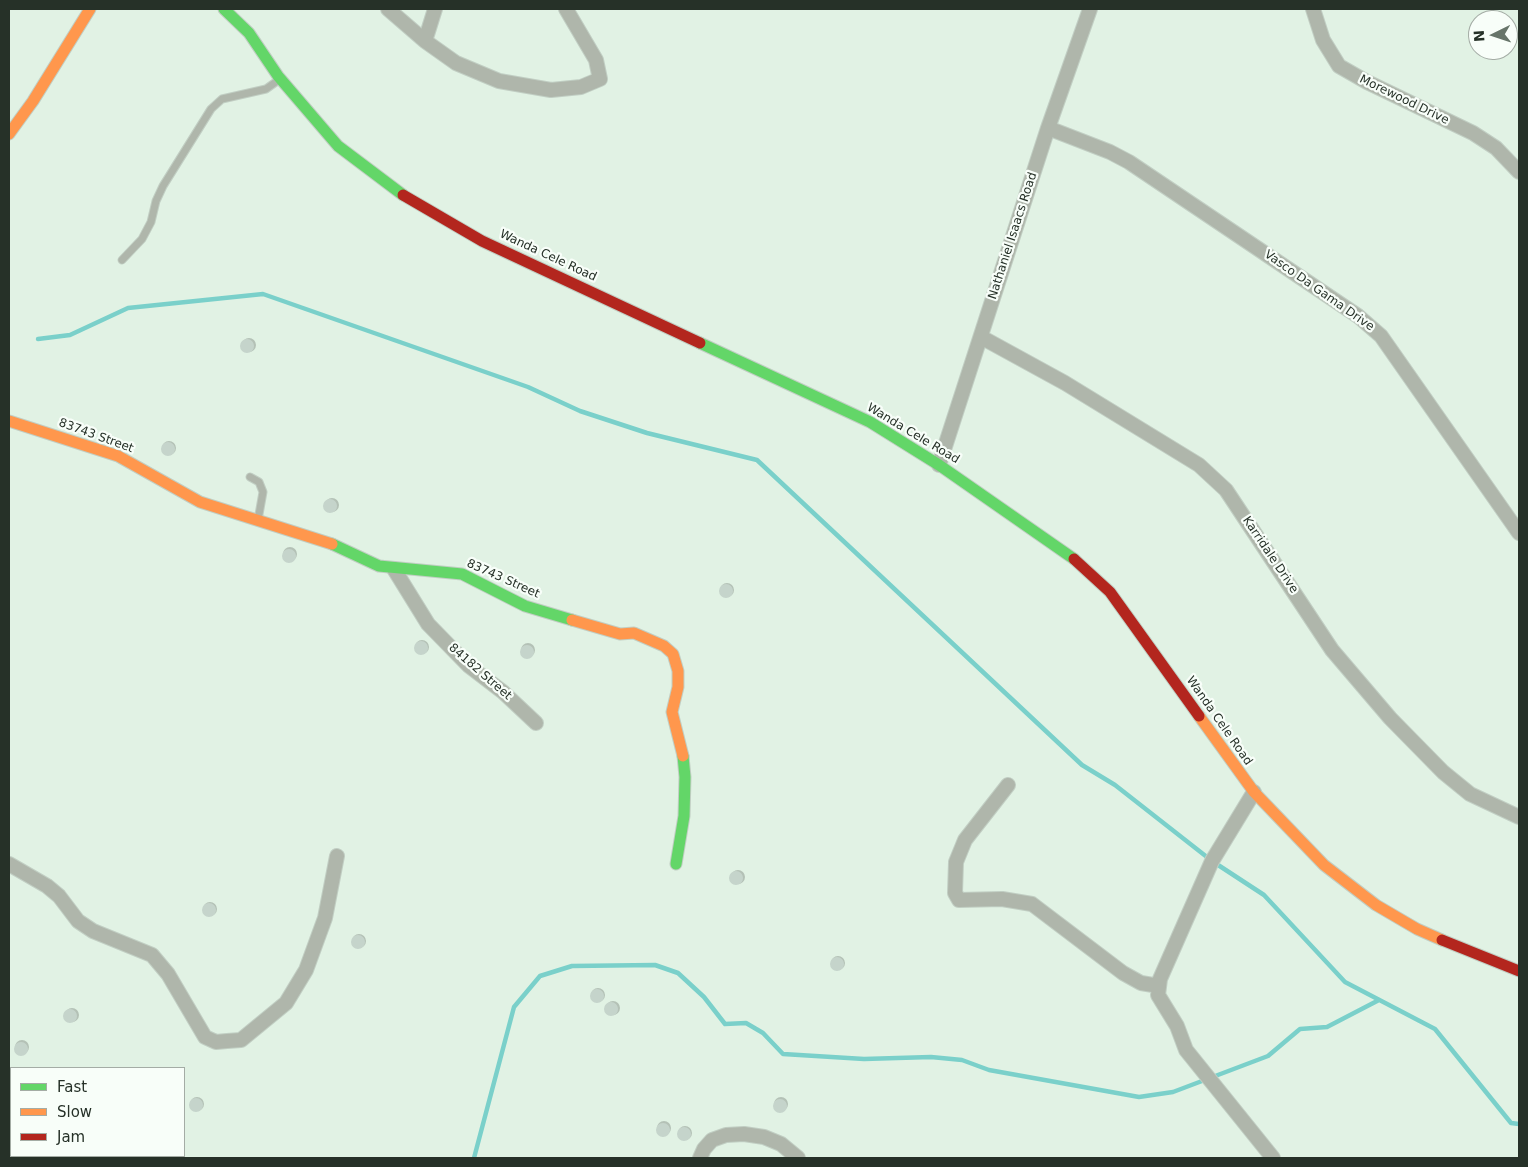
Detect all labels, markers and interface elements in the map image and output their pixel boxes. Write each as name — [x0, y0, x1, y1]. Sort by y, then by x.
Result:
north arrow — [1468, 10, 1518, 60]
text: N — [1471, 30, 1487, 42]
street label: Morewood Drive — [1357, 72, 1451, 128]
street label: Nathaniel Isaacs Road — [986, 171, 1040, 301]
street label: Wanda Cele Road — [497, 227, 599, 285]
street label: Vasco Da Gama Drive — [1261, 248, 1377, 334]
street label: Wanda Cele Road — [864, 401, 962, 467]
street label: 83743 Street — [57, 416, 135, 456]
street label: Karridale Drive — [1239, 514, 1301, 596]
street label: 83743 Street — [464, 556, 542, 602]
street label: 84182 Street — [446, 641, 514, 703]
street label: Wanda Cele Road — [1183, 674, 1255, 768]
legend — [10, 1067, 185, 1157]
text: Fast — [57, 1078, 87, 1096]
text: Slow — [57, 1103, 92, 1121]
text: Jam — [57, 1128, 85, 1146]

